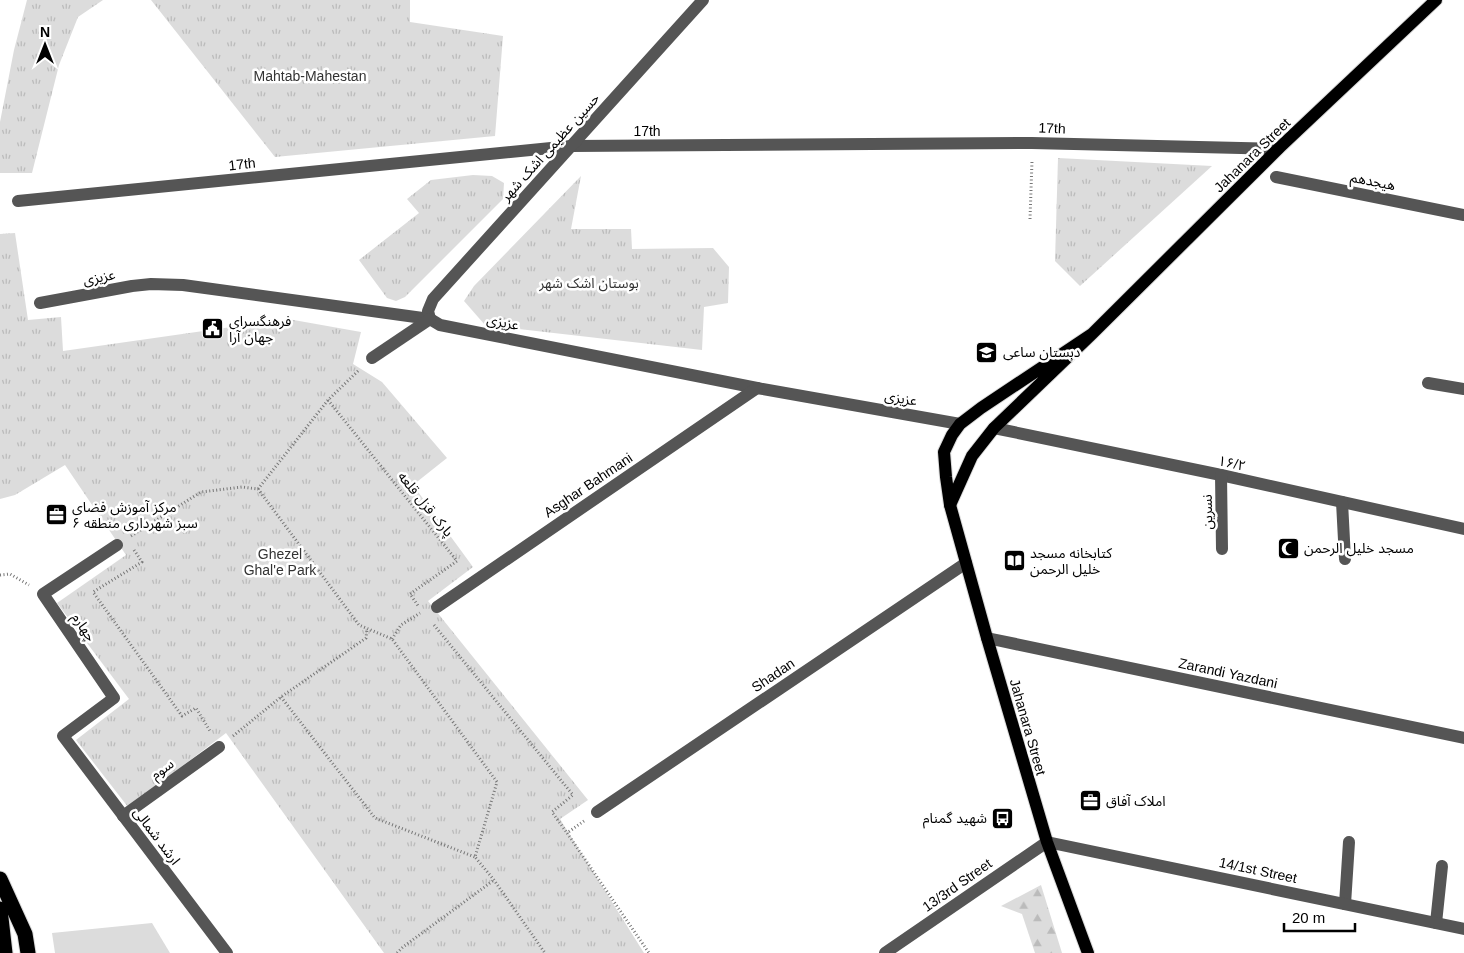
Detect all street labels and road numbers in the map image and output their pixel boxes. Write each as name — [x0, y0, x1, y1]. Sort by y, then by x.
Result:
street label: حسین عظیمی اشک شهر — [497, 90, 603, 206]
street label: Jahanara Street — [1211, 115, 1293, 195]
street label: 17th — [1038, 120, 1066, 136]
street label: 17th — [633, 123, 661, 139]
street label: 17th — [228, 155, 256, 173]
street label: هیجدهم — [1349, 169, 1397, 196]
street label: عزیزی — [81, 266, 117, 289]
street label: عزیزی — [485, 311, 521, 334]
street label: عزیزی — [883, 387, 918, 410]
street label: Asghar Bahmani — [541, 449, 635, 521]
street label: ۱۶/۲ — [1217, 452, 1247, 474]
street label: پارک قزل قلعه — [393, 468, 457, 541]
street label: نسرین — [1199, 494, 1216, 530]
street label: چهارم — [66, 610, 99, 646]
street label: Shadan — [749, 655, 797, 695]
street label: Zarandi Yazdani — [1177, 655, 1279, 691]
street label: Jahanara Street — [1007, 677, 1049, 777]
street label: سوم — [147, 755, 178, 785]
street label: ارشد شمالی — [130, 804, 184, 868]
street label: 14/1st Street — [1218, 854, 1299, 886]
street label: 13/3rd Street — [919, 855, 995, 915]

